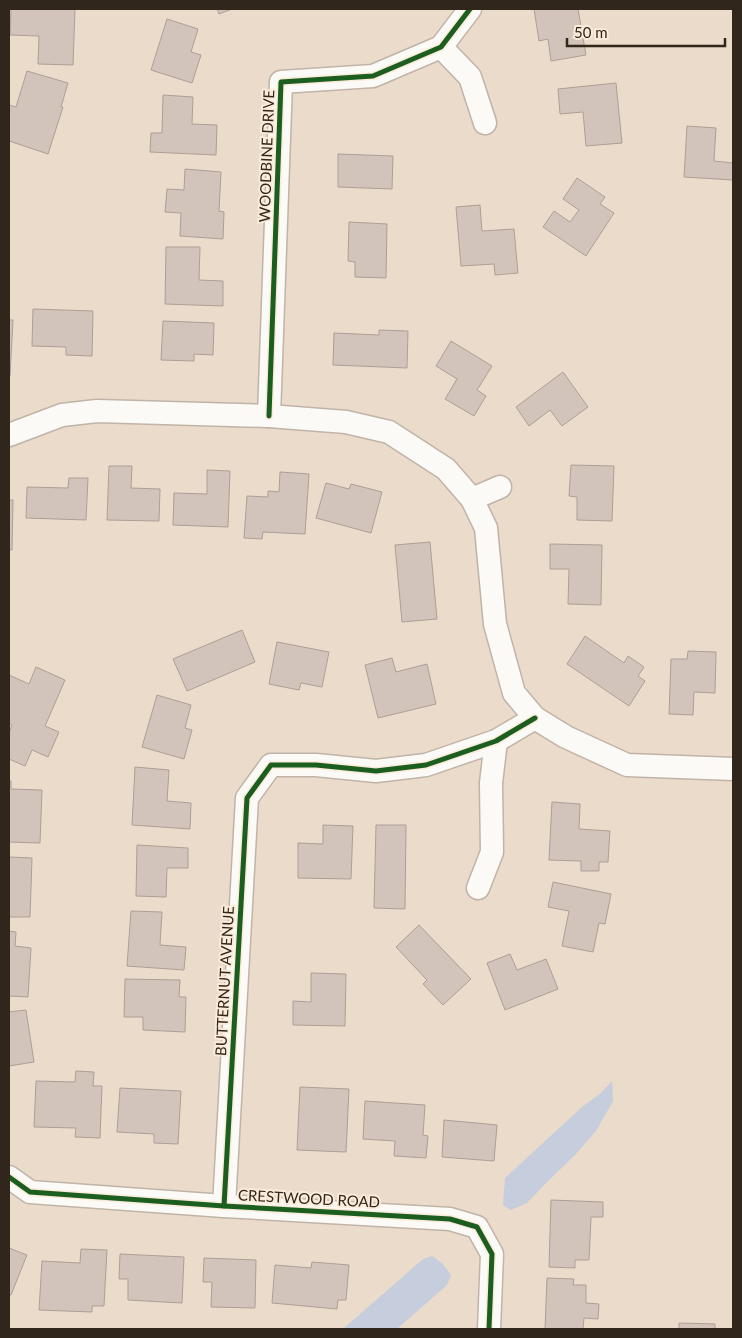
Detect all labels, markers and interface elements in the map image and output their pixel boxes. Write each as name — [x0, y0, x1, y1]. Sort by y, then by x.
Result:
scale bar — [567, 15, 724, 47]
text: 50 m — [574, 23, 608, 41]
street label: WOODBINE DRIVE — [255, 89, 277, 223]
street label: BUTTERNUT AVENUE — [211, 906, 237, 1056]
street label: CRESTWOOD ROAD — [237, 1185, 381, 1211]

